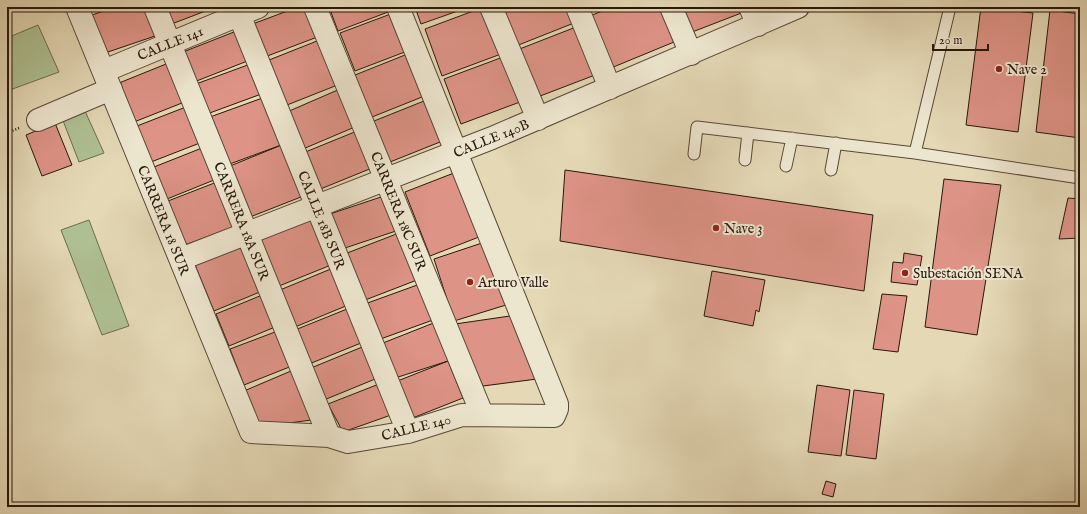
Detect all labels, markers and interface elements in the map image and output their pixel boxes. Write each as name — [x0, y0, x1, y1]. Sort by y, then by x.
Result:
street label: CALLE 141 — [135, 23, 206, 65]
scale bar — [933, 26, 988, 52]
text: 20 m — [939, 33, 962, 48]
place label: Nave 2 — [1007, 61, 1047, 79]
marker: Nave 2 — [994, 64, 1004, 74]
street label: CALLE 140B — [451, 116, 532, 162]
street label: CARRERA 18C SUR — [366, 149, 430, 274]
street label: CARRERA 18A SUR — [209, 159, 273, 284]
street label: CARRERA 18 SUR — [133, 163, 193, 278]
street label: CALLE 18B SUR — [293, 168, 349, 273]
place label: Nave 3 — [724, 220, 762, 238]
marker: Nave 3 — [711, 223, 721, 233]
place label: Subestación SENA — [913, 265, 1024, 283]
marker: Subestación SENA — [900, 268, 910, 278]
place label: Arturo Valle — [477, 274, 549, 292]
marker: Arturo Valle — [465, 277, 475, 287]
street label: CALLE 140 — [380, 411, 453, 445]

